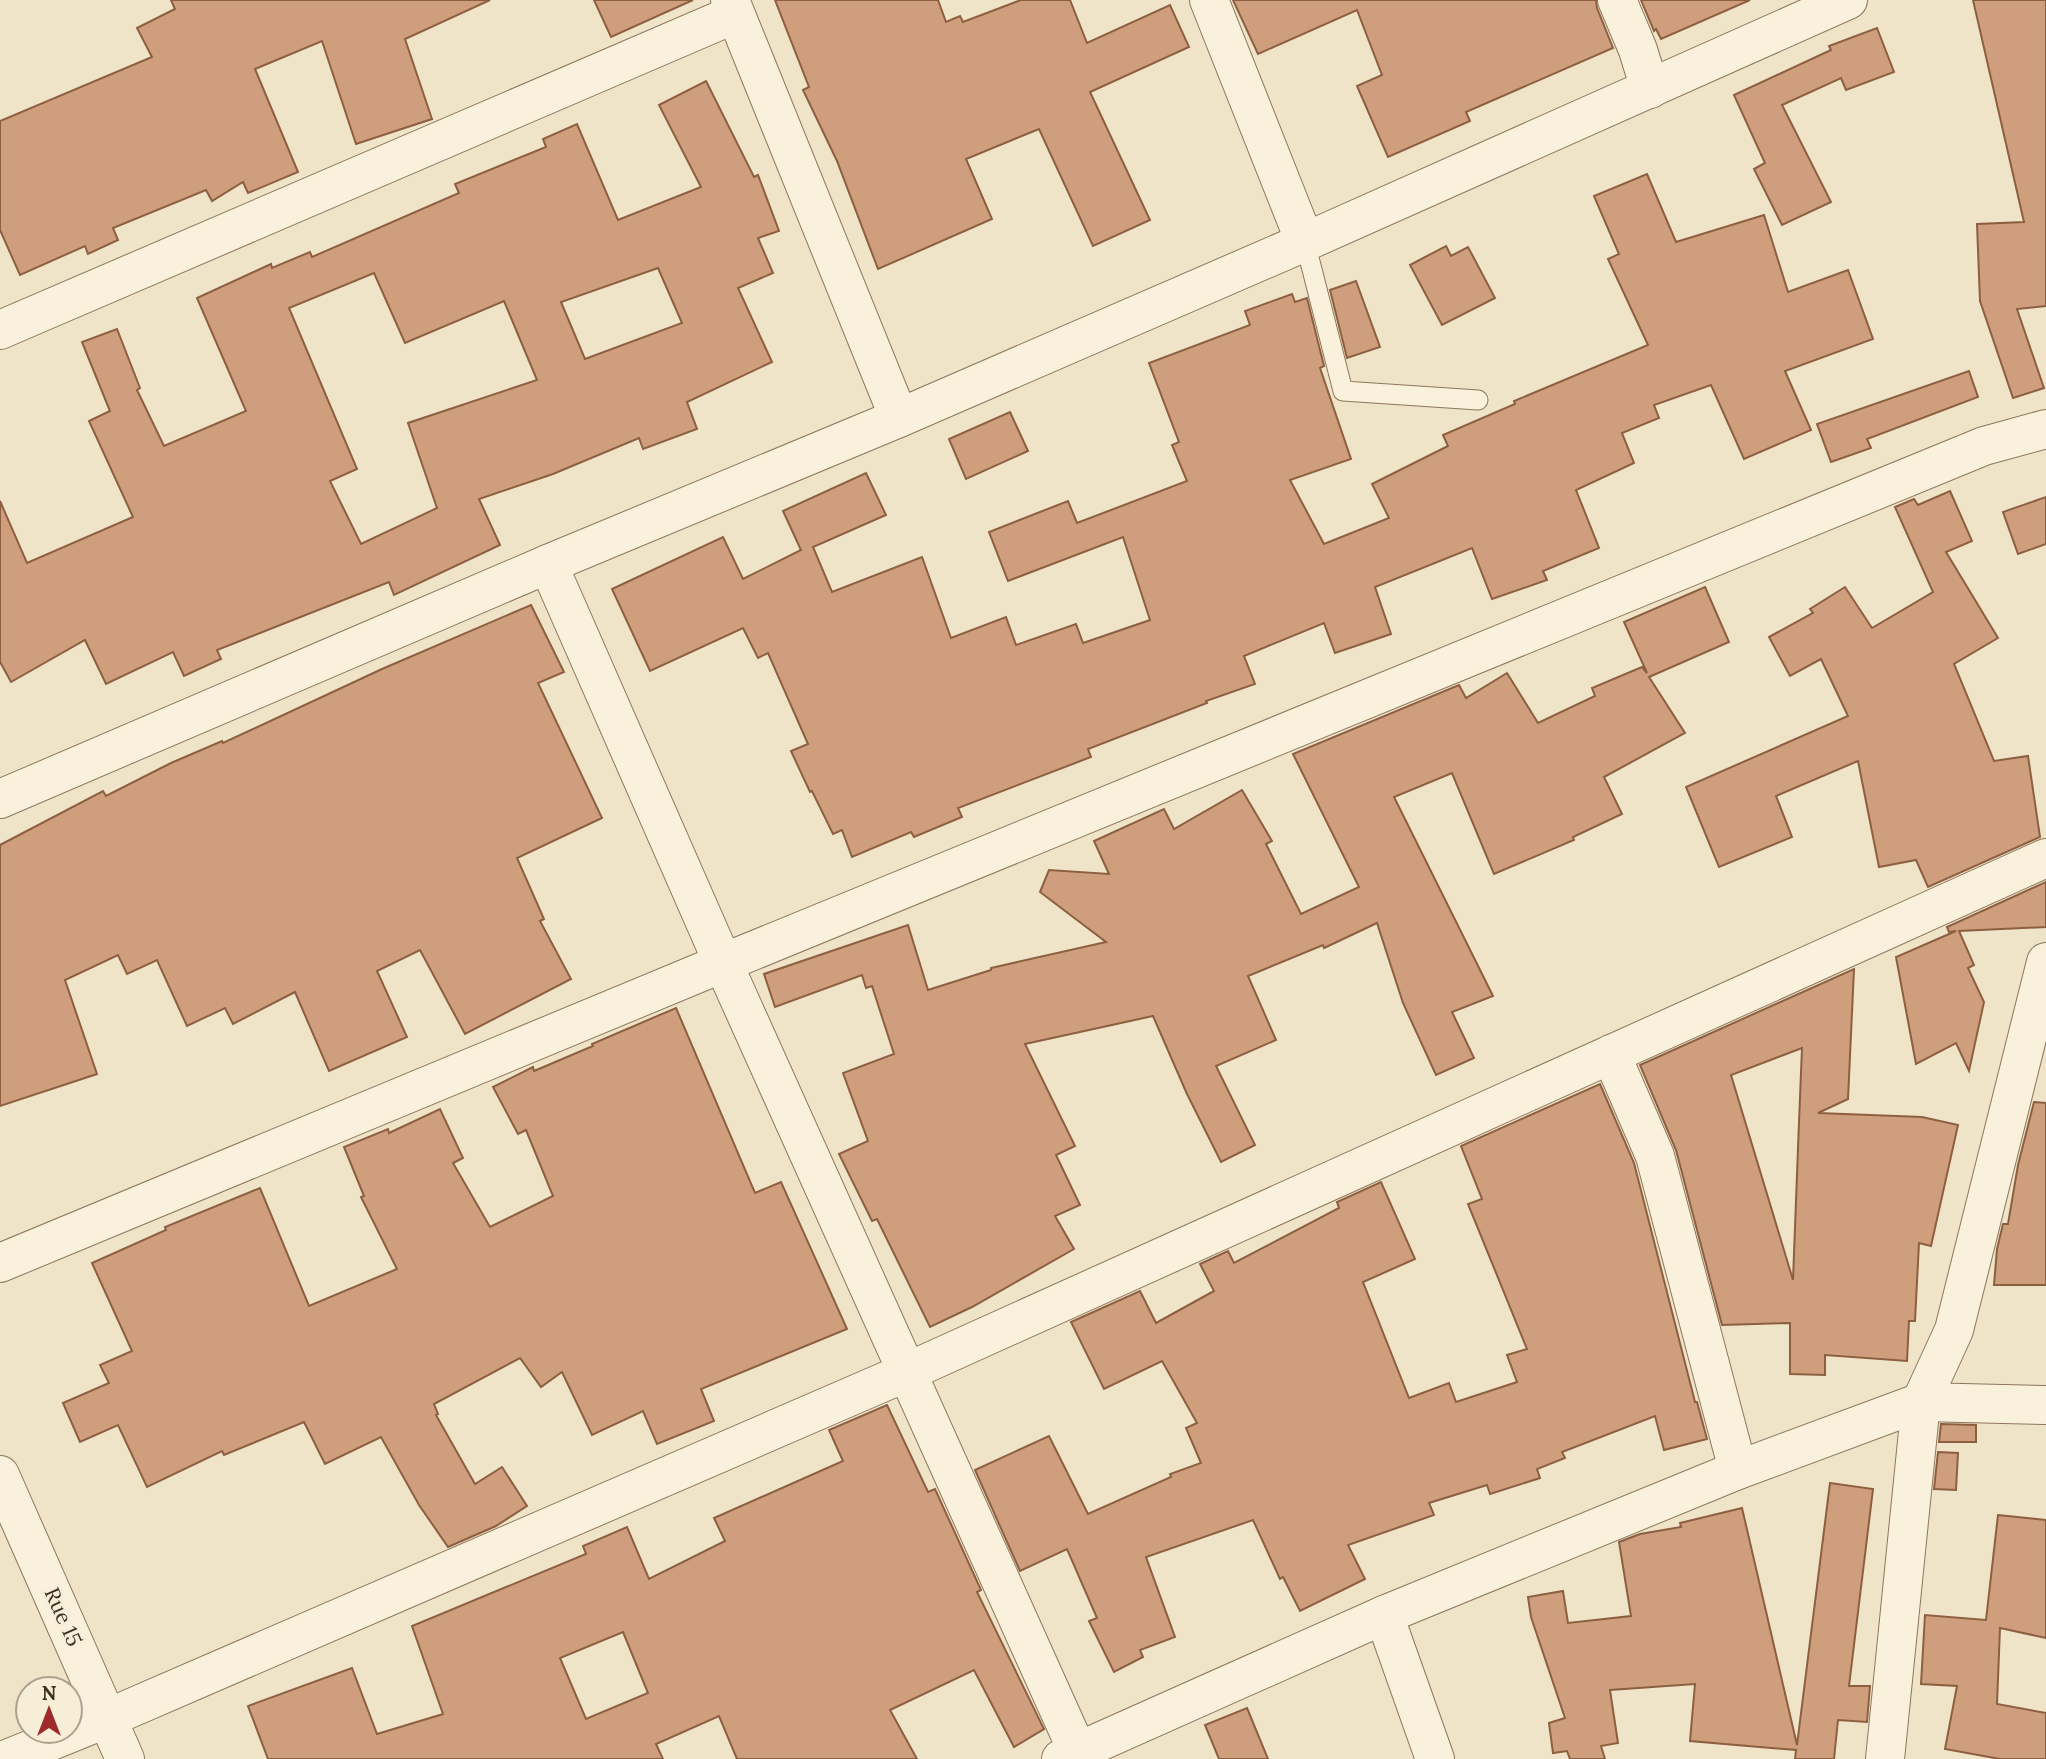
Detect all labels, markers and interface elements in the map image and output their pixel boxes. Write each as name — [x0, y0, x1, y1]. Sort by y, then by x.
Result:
street label: Rue 15 — [39, 1583, 88, 1650]
north arrow — [14, 1675, 84, 1745]
text: N — [42, 1681, 57, 1705]

